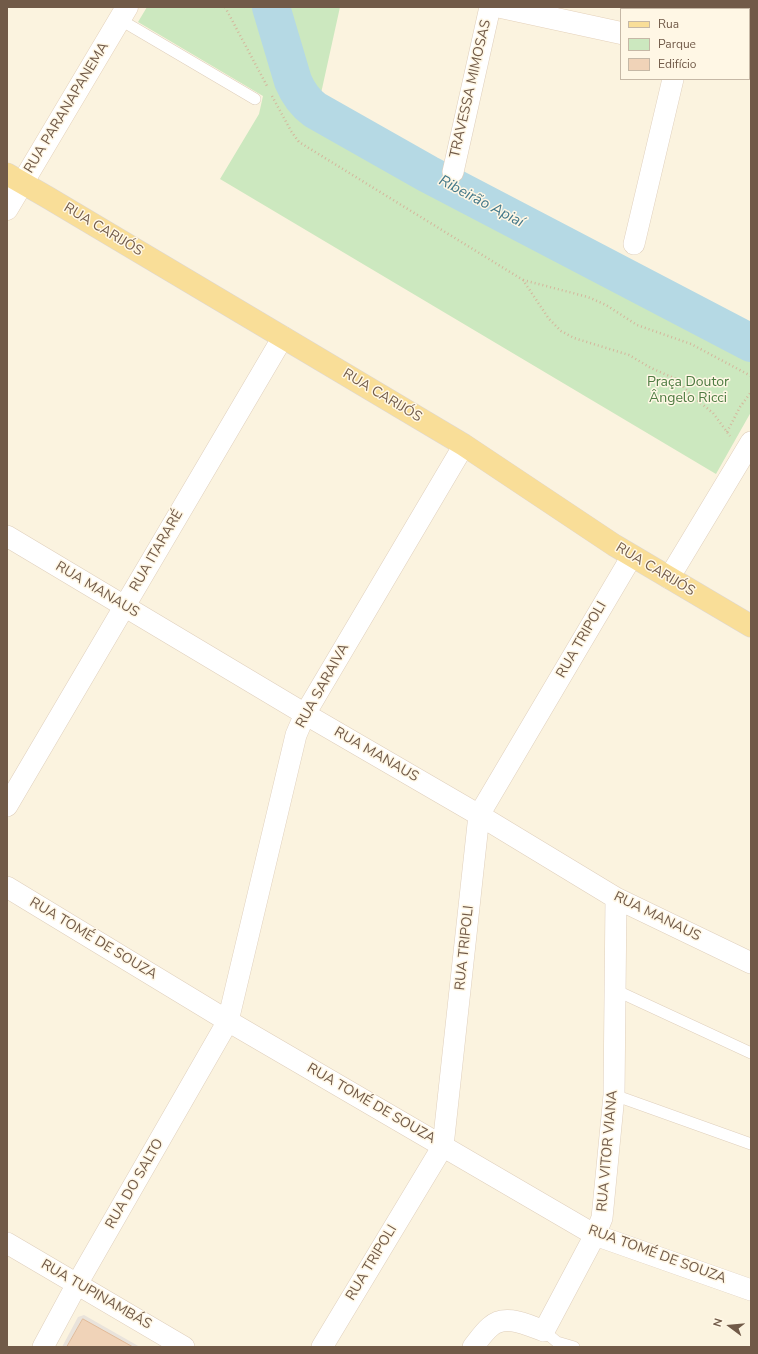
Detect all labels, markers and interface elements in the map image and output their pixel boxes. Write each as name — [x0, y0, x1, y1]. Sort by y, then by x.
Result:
legend — [620, 8, 750, 80]
text: Rua — [658, 16, 679, 32]
street label: TRAVESSA MIMOSAS — [447, 18, 495, 160]
text: Parque — [658, 36, 696, 52]
street label: RUA PARANAPANEMA — [21, 39, 113, 177]
text: Edifício — [658, 56, 697, 72]
water label: Ribeirão Apiaí — [435, 172, 527, 232]
street label: RUA CARIJÓS — [60, 200, 146, 260]
street label: RUA CARIJÓS — [339, 366, 425, 426]
park label: Praça Doutor Ângelo Ricci — [647, 375, 729, 408]
street label: RUA ITARARÉ — [127, 507, 187, 595]
street label: RUA CARIJÓS — [612, 540, 698, 600]
street label: RUA MANAUS — [52, 558, 142, 622]
street label: RUA TRIPOLI — [553, 599, 611, 681]
street label: RUA SARAIVA — [293, 641, 353, 731]
street label: RUA MANAUS — [331, 724, 421, 786]
street label: RUA MANAUS — [611, 889, 703, 945]
street label: RUA TOMÉ DE SOUZA — [26, 894, 160, 984]
street label: RUA TRIPOLI — [452, 905, 478, 991]
street label: RUA TOMÉ DE SOUZA — [304, 1060, 438, 1148]
street label: RUA VITOR VIANA — [594, 1089, 622, 1213]
street label: RUA DO SALTO — [102, 1136, 168, 1232]
street label: RUA TRIPOLI — [343, 1222, 401, 1304]
street label: RUA TOMÉ DE SOUZA — [586, 1222, 728, 1288]
street label: RUA TUPINAMBÁS — [38, 1256, 154, 1334]
north arrow — [710, 1306, 750, 1346]
text: N — [710, 1317, 726, 1329]

